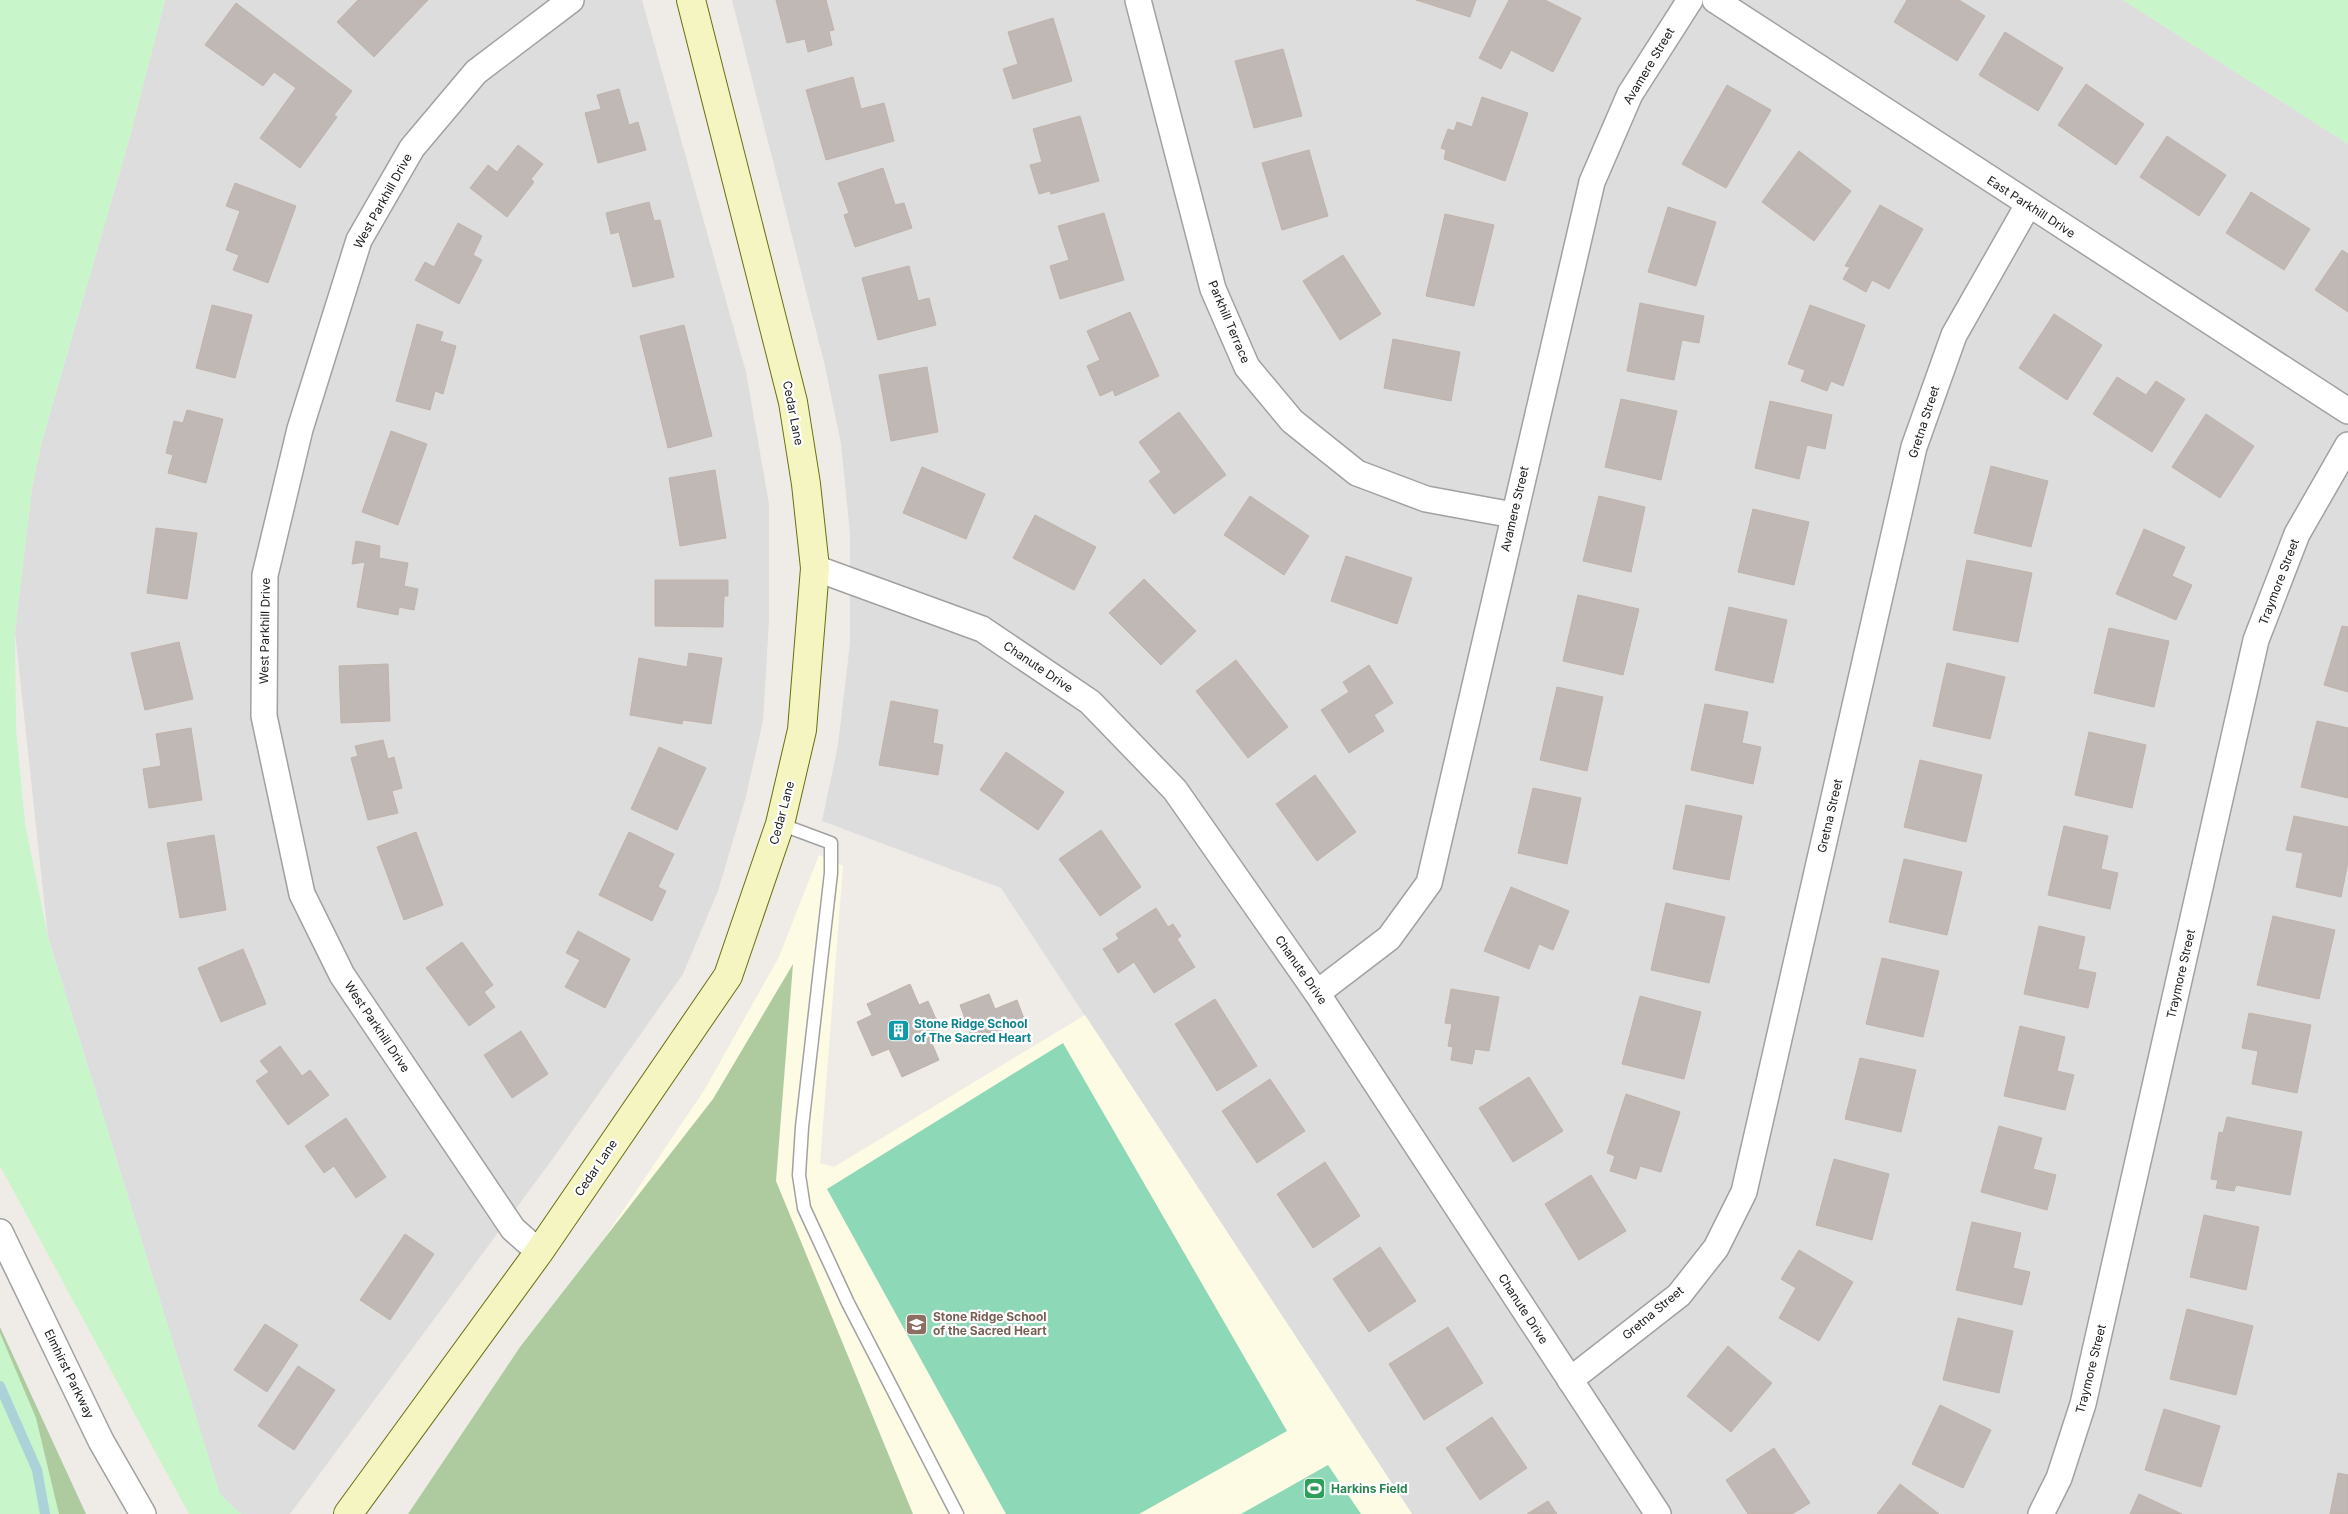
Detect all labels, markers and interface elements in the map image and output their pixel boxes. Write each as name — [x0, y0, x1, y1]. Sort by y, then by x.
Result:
street label: Avamere Street — [1620, 25, 1677, 107]
street label: West Parkhill Drive — [350, 151, 415, 251]
street label: East Parkhill Drive — [1984, 172, 2078, 241]
street label: Parkhill Terrace — [1205, 278, 1254, 365]
street label: Cedar Lane — [780, 379, 807, 446]
street label: Gretna Street — [1905, 384, 1942, 460]
street label: Avamere Street — [1497, 465, 1532, 553]
street label: Traymore Street — [2255, 537, 2302, 627]
street label: West Parkhill Drive — [256, 578, 273, 684]
street label: Chanute Drive — [1001, 638, 1076, 695]
street label: Gretna Street — [1814, 777, 1845, 854]
street label: Cedar Lane — [766, 779, 797, 846]
street label: Traymore Street — [2163, 928, 2198, 1020]
street label: Chanute Drive — [1272, 932, 1331, 1007]
street label: West Parkhill Drive — [341, 978, 413, 1075]
place label: Stone Ridge School of The Sacred Heart — [914, 1016, 1032, 1045]
building icon: Stone Ridge School of The Sacred Heart — [886, 1019, 910, 1043]
street label: Cedar Lane — [571, 1136, 620, 1199]
street label: Chanute Drive — [1495, 1271, 1552, 1347]
street label: Gretna Street — [1619, 1283, 1686, 1343]
place label: Stone Ridge School of the Sacred Heart — [933, 1309, 1047, 1338]
school or university icon: Stone Ridge School of the Sacred Heart — [905, 1312, 929, 1336]
street label: Traymore Street — [2072, 1323, 2109, 1415]
street label: Elmhirst Parkway — [41, 1327, 98, 1421]
sports icon: Harkins Field — [1303, 1477, 1327, 1501]
place label: Harkins Field — [1331, 1481, 1408, 1496]

